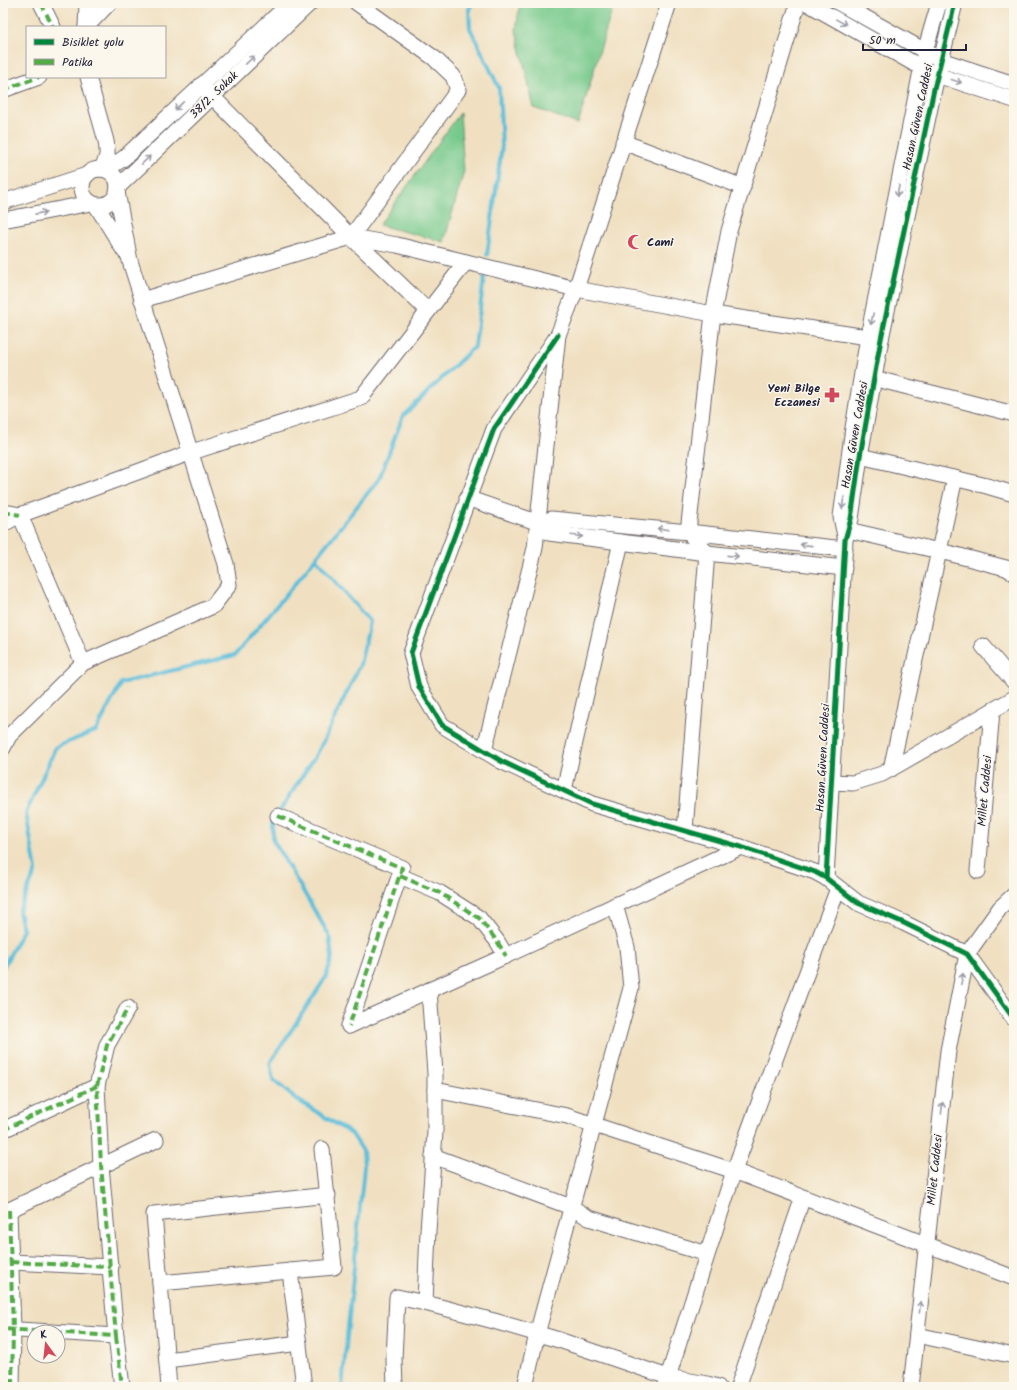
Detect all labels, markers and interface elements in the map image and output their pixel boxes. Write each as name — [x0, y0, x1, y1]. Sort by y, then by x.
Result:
one-way arrow — [835, 19, 847, 27]
legend — [26, 26, 166, 78]
scale bar — [863, 26, 966, 52]
text: 50 m — [869, 31, 896, 50]
text: Bisiklet yolu — [62, 33, 124, 52]
text: Patika — [62, 53, 93, 72]
one-way arrow — [245, 55, 255, 65]
street label: Hasan Güven Caddesi — [897, 61, 939, 172]
street label: 38/2. Sokak — [185, 67, 243, 123]
one-way arrow — [950, 78, 962, 86]
one-way arrow — [174, 101, 184, 111]
one-way arrow — [141, 155, 151, 165]
one-way arrow — [893, 185, 901, 198]
one-way arrow — [34, 208, 47, 216]
mosque icon: Cami — [626, 233, 644, 251]
place label: Cami — [647, 233, 674, 252]
one-way arrow — [868, 312, 876, 325]
place label: Yeni Bilge Eczanesi — [768, 379, 821, 412]
street label: Hasan Güven Caddesi — [836, 379, 874, 490]
pharmacy icon: Yeni Bilge Eczanesi — [823, 386, 841, 404]
one-way arrow — [839, 496, 847, 509]
one-way arrow — [657, 526, 670, 533]
one-way arrow — [570, 532, 583, 540]
one-way arrow — [800, 542, 813, 549]
one-way arrow — [726, 552, 739, 560]
street label: Hasan Güven Caddesi — [811, 702, 835, 813]
street label: Millet Caddesi — [972, 754, 998, 827]
one-way arrow — [958, 973, 966, 986]
one-way arrow — [938, 1102, 945, 1115]
street label: Millet Caddesi — [922, 1132, 948, 1206]
one-way arrow — [917, 1300, 924, 1313]
north arrow — [26, 1324, 66, 1364]
text: K — [38, 1326, 50, 1345]

